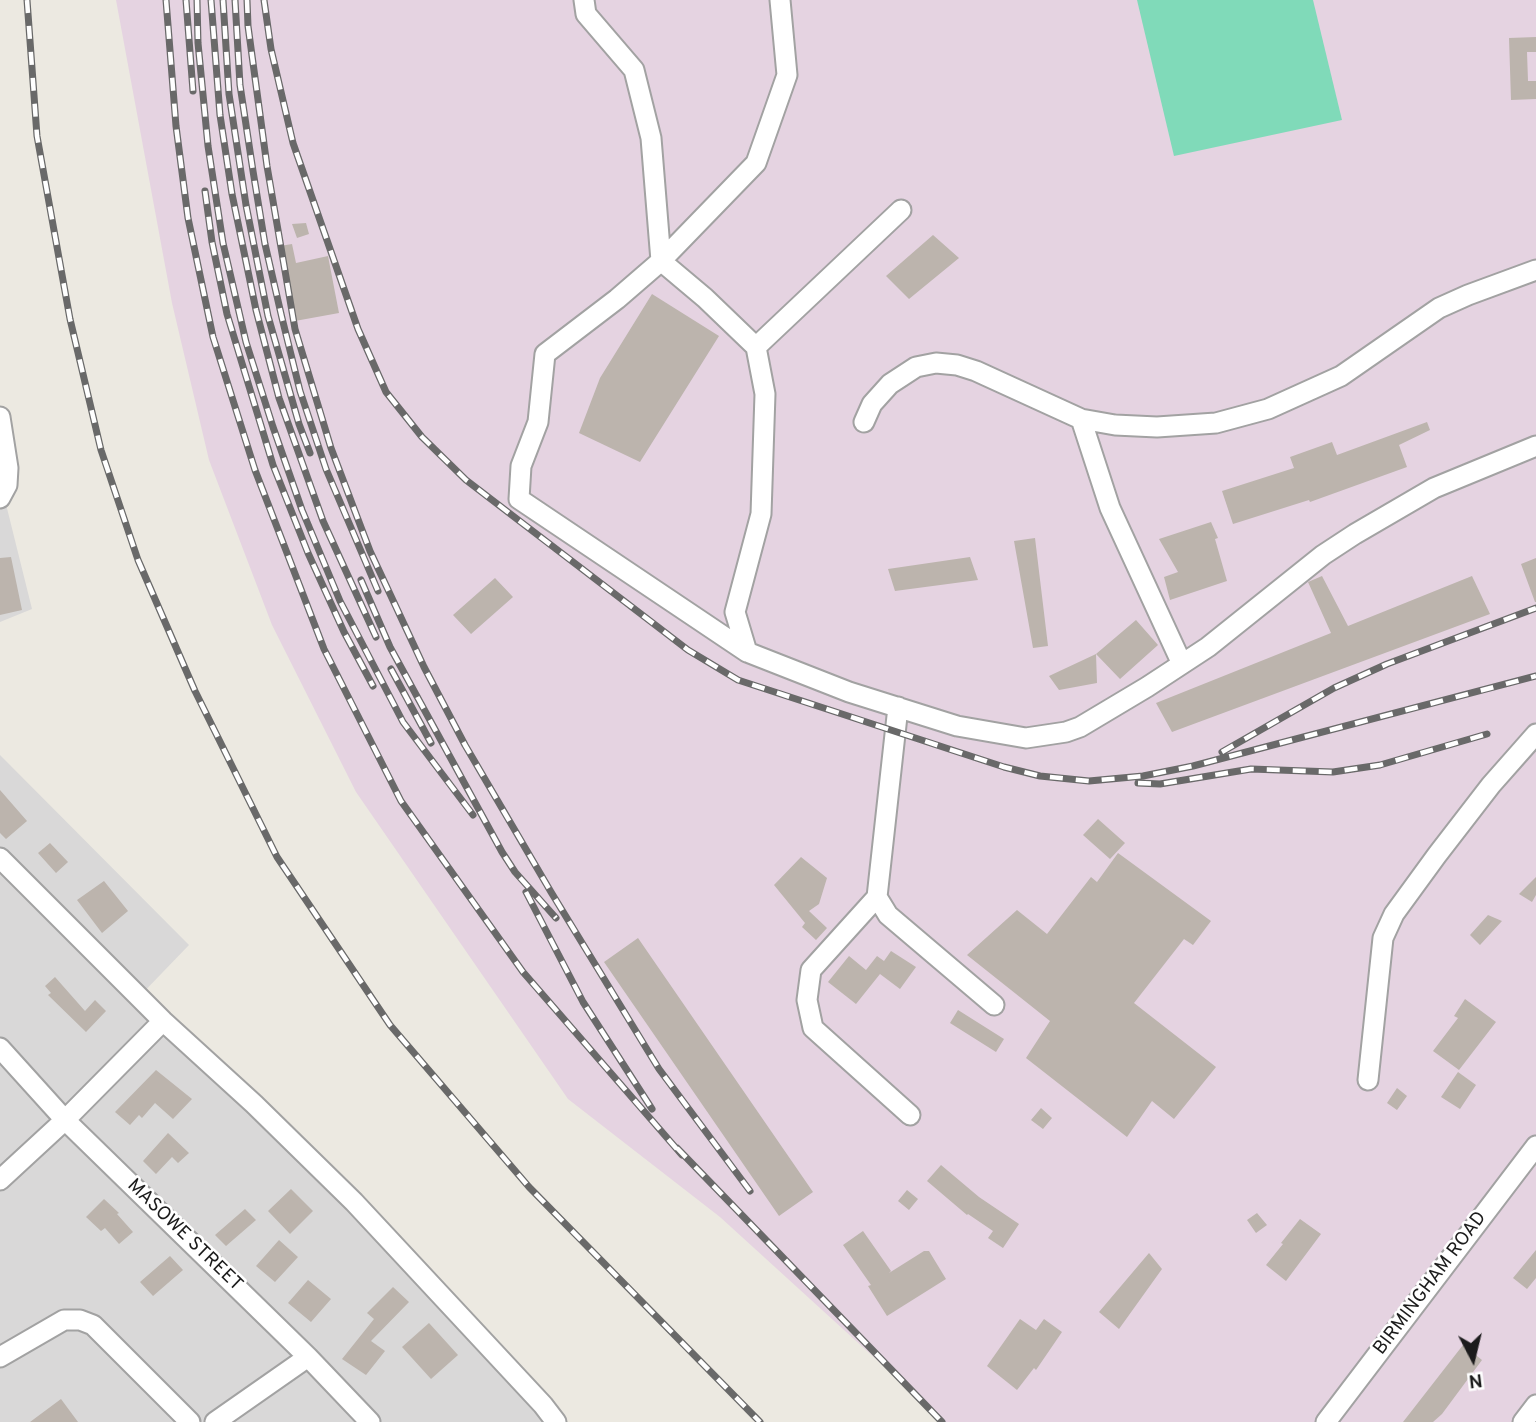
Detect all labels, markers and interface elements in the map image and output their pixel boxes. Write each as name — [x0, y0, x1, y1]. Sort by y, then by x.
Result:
street label: MASOWE STREET — [121, 1175, 247, 1297]
street label: BIRMINGHAM ROAD — [1370, 1208, 1492, 1360]
north arrow — [1438, 1324, 1508, 1394]
text: N — [1467, 1367, 1484, 1393]

